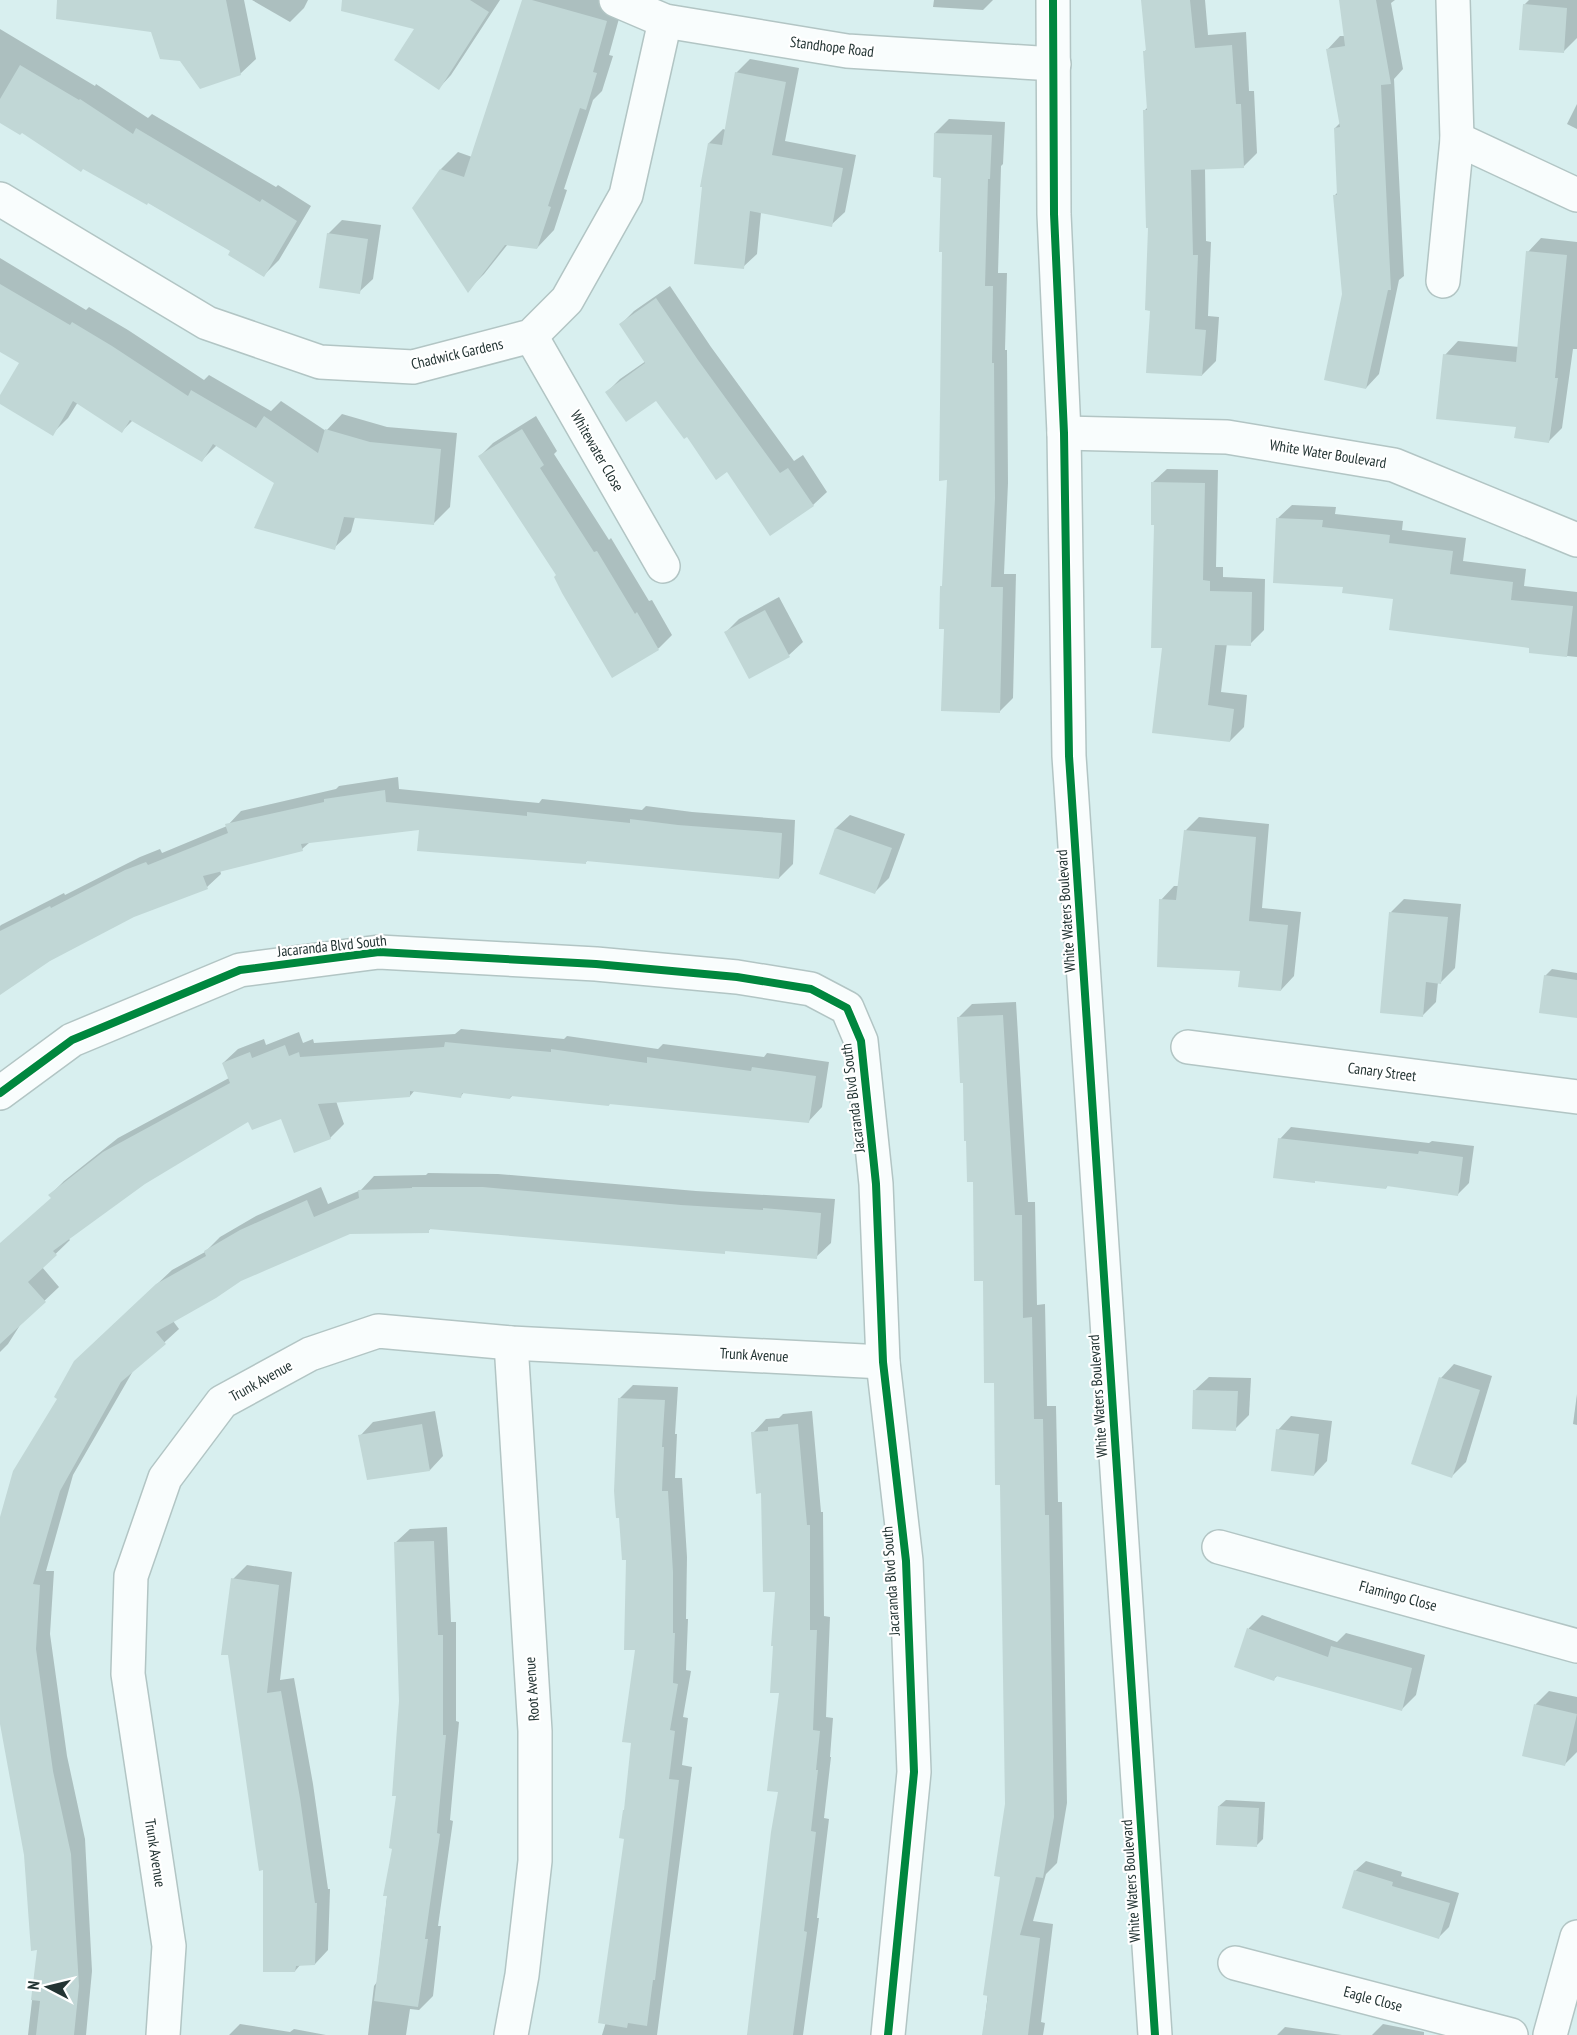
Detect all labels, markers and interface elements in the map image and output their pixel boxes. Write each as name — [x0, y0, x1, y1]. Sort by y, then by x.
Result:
street label: Standhope Road — [789, 32, 875, 61]
street label: Chadwick Gardens — [409, 334, 505, 373]
street label: Whitewater Close — [567, 407, 628, 495]
street label: White Water Boulevard — [1268, 435, 1388, 472]
street label: White Waters Boulevard — [1052, 849, 1079, 973]
street label: Jacaranda Blvd South — [275, 930, 387, 961]
street label: Jacaranda Blvd South — [836, 1043, 869, 1155]
street label: Canary Street — [1347, 1058, 1417, 1085]
street label: White Waters Boulevard — [1084, 1334, 1111, 1458]
street label: Trunk Avenue — [719, 1343, 789, 1366]
street label: Trunk Avenue — [226, 1356, 295, 1406]
street label: Jacaranda Blvd South — [877, 1526, 904, 1637]
street label: Flamingo Close — [1357, 1576, 1439, 1615]
street label: Root Avenue — [520, 1656, 543, 1722]
street label: Trunk Avenue — [141, 1817, 170, 1888]
street label: White Waters Boulevard — [1117, 1819, 1144, 1943]
north arrow — [18, 1957, 78, 2017]
text: N — [23, 1980, 44, 1991]
street label: Eagle Close — [1342, 1982, 1405, 2015]

